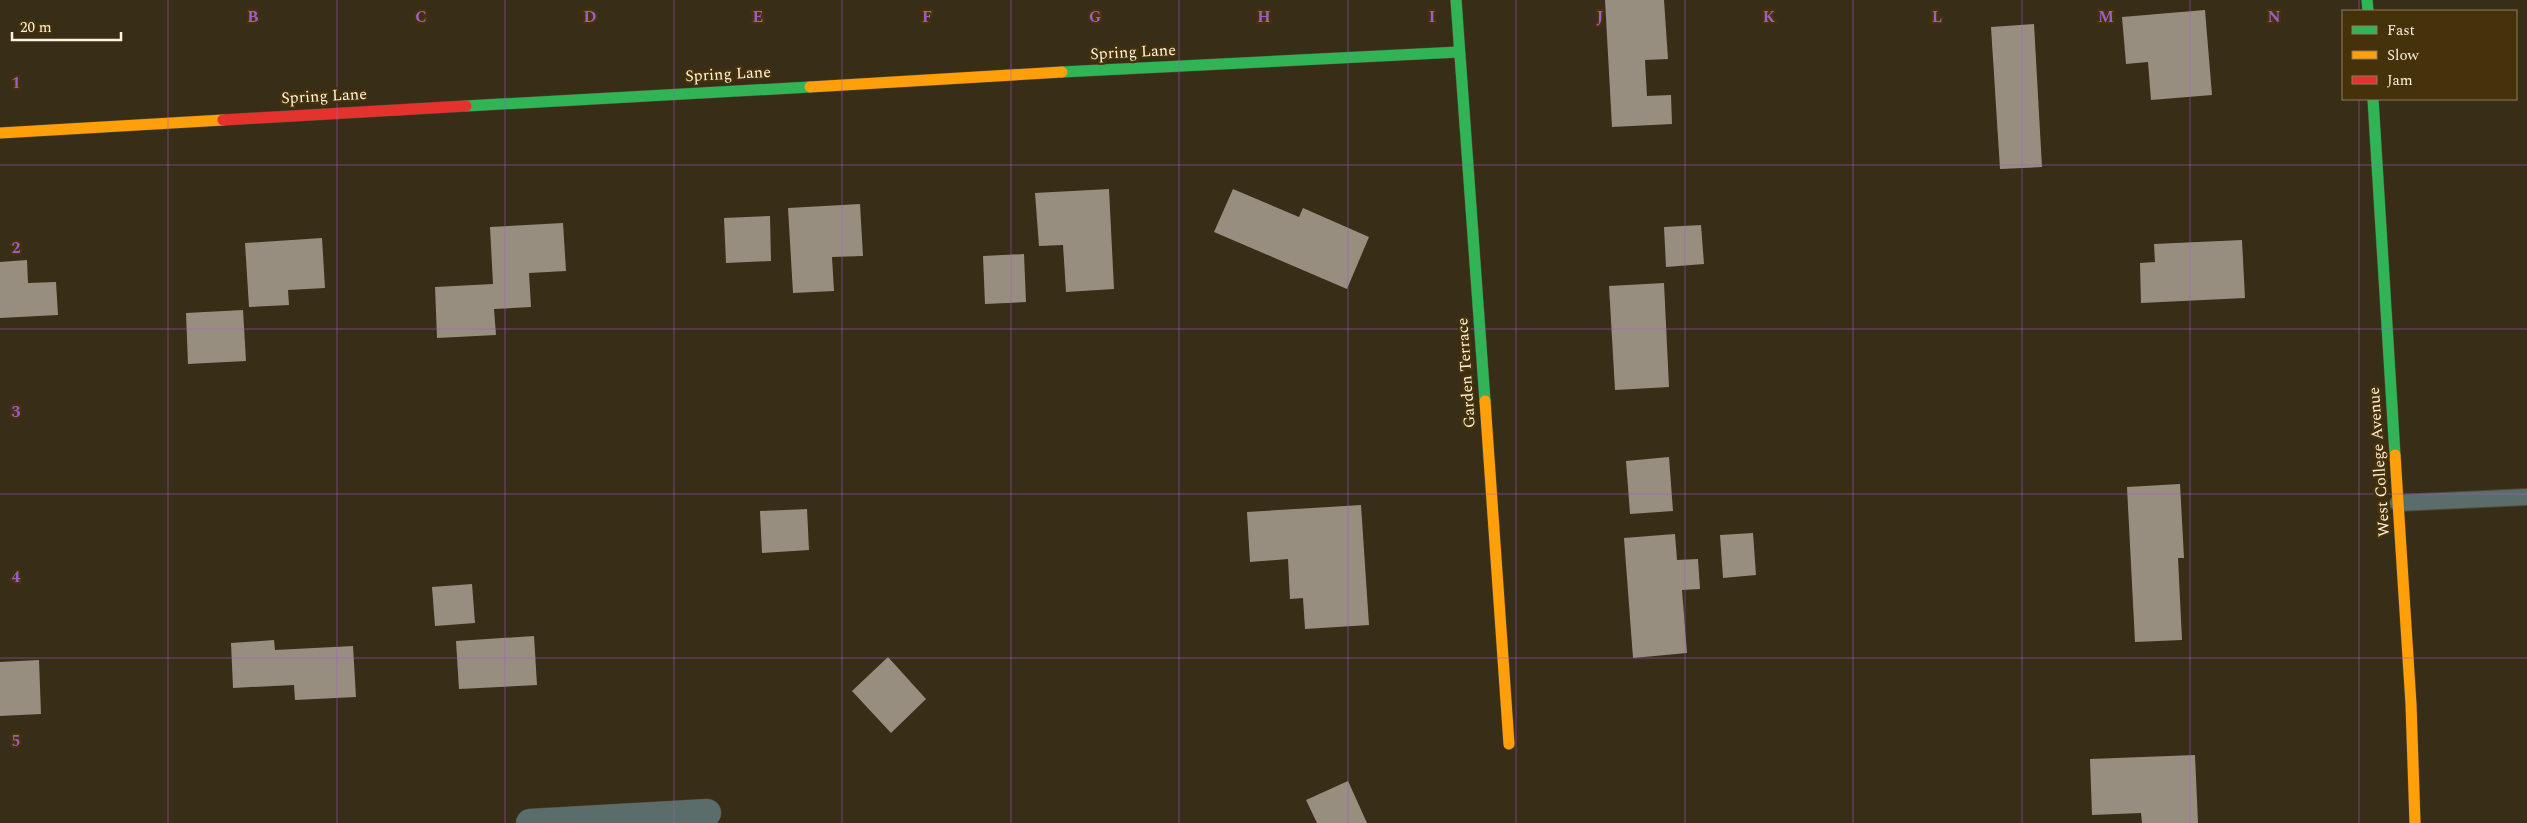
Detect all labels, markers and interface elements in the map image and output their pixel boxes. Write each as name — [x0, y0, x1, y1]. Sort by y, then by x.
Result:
text: B — [247, 5, 259, 29]
text: C — [415, 5, 427, 29]
text: D — [584, 5, 597, 29]
text: E — [753, 5, 763, 29]
text: F — [922, 5, 932, 29]
text: G — [1089, 5, 1101, 29]
text: H — [1257, 5, 1271, 29]
text: I — [1429, 5, 1435, 29]
text: J — [1597, 5, 1604, 29]
text: K — [1763, 5, 1776, 29]
text: L — [1932, 5, 1942, 29]
text: M — [2098, 5, 2114, 29]
text: N — [2267, 5, 2281, 29]
scale bar — [12, 10, 121, 42]
legend — [2342, 10, 2517, 100]
text: 20 m — [20, 16, 52, 39]
text: Fast — [2387, 19, 2415, 42]
street label: Spring Lane — [1089, 38, 1177, 66]
text: Slow — [2387, 44, 2419, 67]
street label: Spring Lane — [684, 60, 772, 88]
text: Jam — [2387, 69, 2413, 92]
text: 1 — [12, 71, 20, 95]
street label: Spring Lane — [280, 82, 368, 110]
text: 2 — [12, 236, 21, 260]
street label: Garden Terrace — [1450, 317, 1482, 429]
street label: West College Avenue — [2362, 386, 2396, 538]
text: 3 — [12, 400, 21, 424]
text: 4 — [12, 565, 21, 589]
text: 5 — [12, 729, 20, 753]

